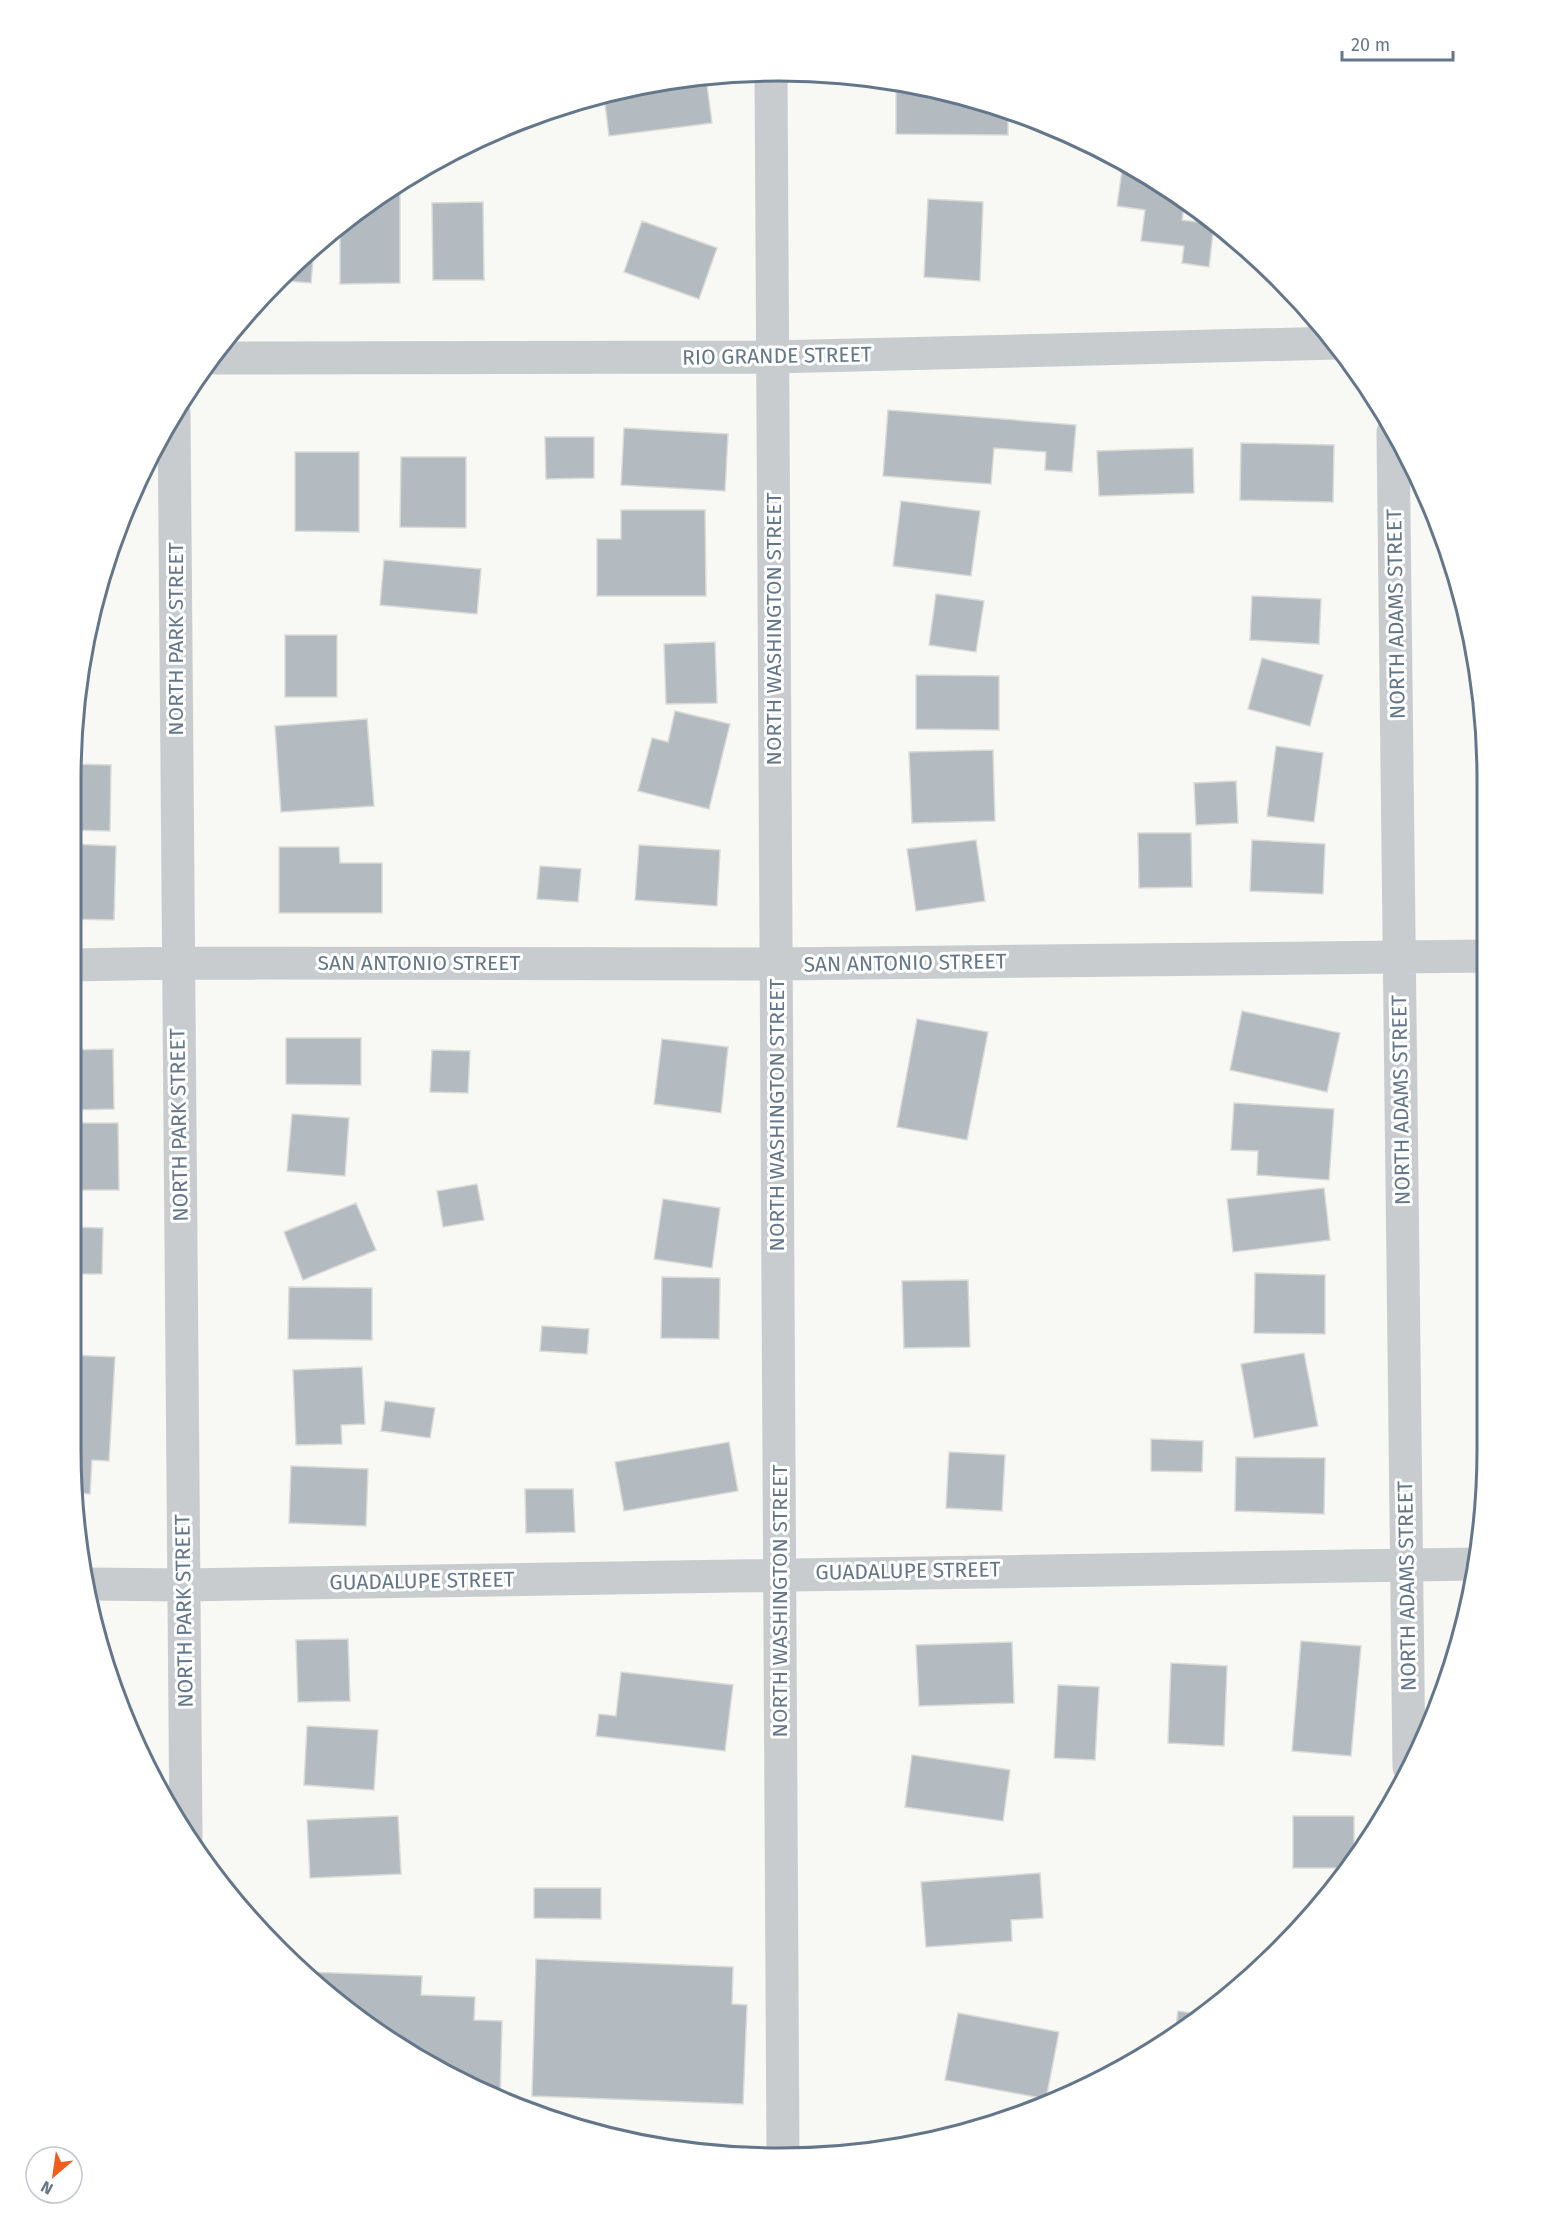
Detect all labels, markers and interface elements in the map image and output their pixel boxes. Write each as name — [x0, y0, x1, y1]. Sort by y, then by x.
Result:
scale bar — [1342, 24, 1453, 62]
text: 20 m — [1351, 34, 1390, 56]
street label: RIO GRANDE STREET — [682, 341, 872, 371]
street label: NORTH WASHINGTON STREET — [761, 492, 787, 765]
street label: NORTH ADAMS STREET — [1381, 509, 1411, 719]
street label: NORTH PARK STREET — [163, 542, 189, 736]
street label: SAN ANTONIO STREET — [803, 948, 1007, 978]
street label: SAN ANTONIO STREET — [318, 950, 521, 976]
street label: NORTH WASHINGTON STREET — [764, 978, 790, 1251]
street label: NORTH ADAMS STREET — [1386, 995, 1416, 1205]
street label: NORTH PARK STREET — [164, 1028, 194, 1222]
street label: NORTH WASHINGTON STREET — [767, 1464, 793, 1737]
street label: NORTH ADAMS STREET — [1392, 1481, 1422, 1691]
street label: NORTH PARK STREET — [169, 1514, 199, 1708]
street label: GUADALUPE STREET — [815, 1556, 1001, 1586]
street label: GUADALUPE STREET — [329, 1566, 515, 1596]
north arrow — [24, 2145, 84, 2205]
text: N — [38, 2177, 56, 2199]

